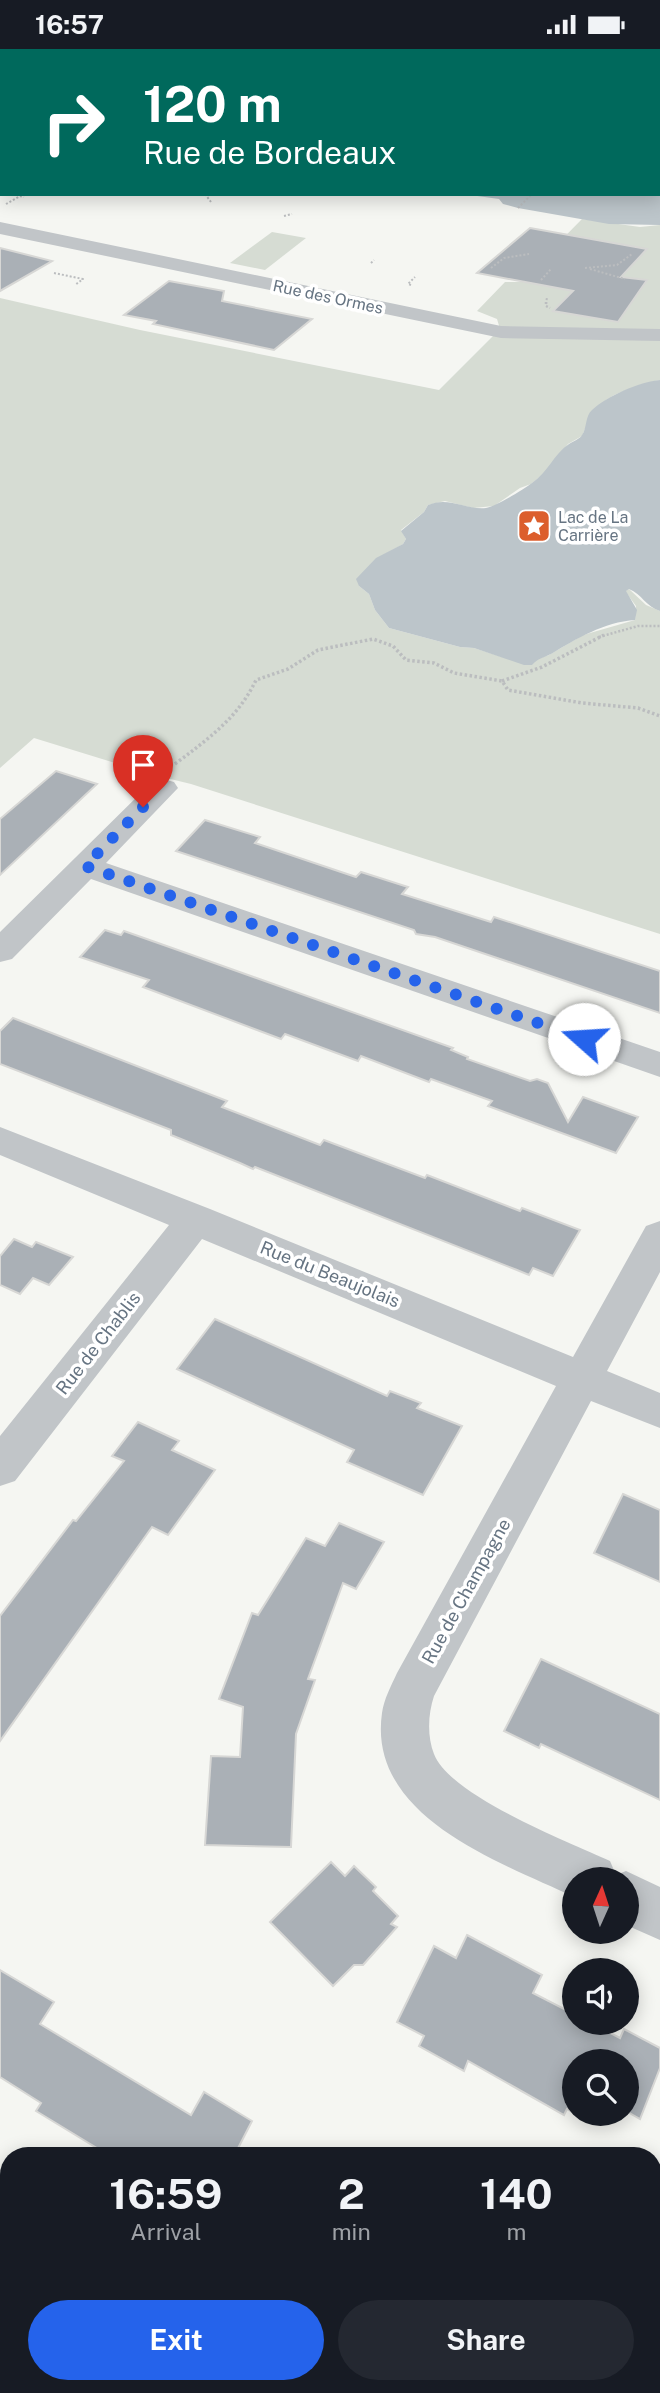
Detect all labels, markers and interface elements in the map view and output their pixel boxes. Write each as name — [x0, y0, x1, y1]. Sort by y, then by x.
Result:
text: 16:57 — [35, 9, 104, 40]
text: 120 m — [143, 75, 282, 133]
icon: right — [28, 77, 119, 168]
text: Rue de Bordeaux — [143, 134, 396, 171]
street label: Rue des Ormes — [271, 276, 385, 318]
place icon: Lac de La Carrière — [515, 507, 553, 545]
place label: Lac de La Carrière — [558, 508, 628, 545]
pin — [113, 735, 173, 807]
icon: arrive — [124, 746, 162, 784]
position arrow — [547, 1002, 621, 1076]
street label: Rue du Beaujolais — [257, 1236, 403, 1312]
street label: Rue de Chablis — [51, 1288, 145, 1398]
street label: Rue de Champagne — [417, 1515, 515, 1667]
north arrow — [562, 1867, 639, 1944]
map controls — [562, 1867, 639, 2126]
button: sound — [562, 1958, 639, 2035]
button: search — [562, 2049, 639, 2126]
text: 16:59 — [109, 2169, 222, 2218]
text: 2 — [338, 2169, 365, 2218]
text: 140 — [480, 2169, 553, 2218]
text: Arrival — [130, 2218, 201, 2245]
text: min — [332, 2218, 371, 2245]
text: m — [506, 2218, 526, 2245]
button: Exit — [28, 2300, 324, 2380]
button: Share — [338, 2300, 634, 2380]

